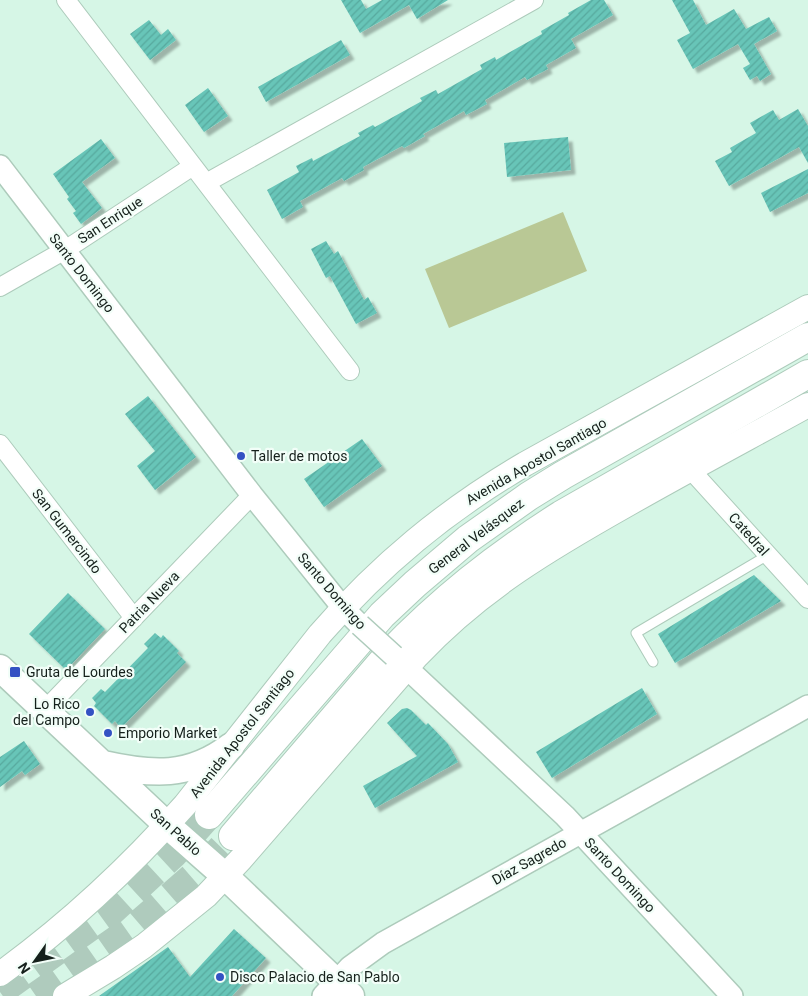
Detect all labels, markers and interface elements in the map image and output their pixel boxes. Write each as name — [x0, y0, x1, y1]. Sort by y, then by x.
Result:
street label: San Enrique — [75, 193, 145, 247]
street label: Santo Domingo — [46, 230, 118, 316]
street label: Avenida Apostol Santiago — [463, 414, 609, 508]
place label: Taller de motos — [251, 448, 347, 464]
marker: Taller de motos — [235, 450, 247, 462]
street label: San Gumercindo — [29, 485, 105, 577]
street label: General Velásquez — [425, 495, 527, 577]
street label: Catedral — [726, 509, 772, 559]
street label: Santo Domingo — [294, 550, 370, 632]
street label: Patria Nueva — [116, 568, 182, 636]
place label: Gruta de Lourdes — [26, 664, 133, 680]
marker: Gruta de Lourdes — [8, 665, 22, 679]
street label: Avenida Apostol Santiago — [187, 665, 297, 801]
place label: Lo Rico del Campo — [13, 696, 80, 728]
marker: Lo Rico del Campo — [84, 706, 96, 718]
place label: Emporio Market — [118, 725, 218, 741]
marker: Emporio Market — [102, 727, 114, 739]
street label: San Pablo — [147, 805, 205, 859]
street label: Díaz Sagredo — [489, 834, 569, 888]
street label: Santo Domingo — [581, 834, 659, 916]
north arrow — [10, 936, 60, 986]
text: N — [15, 960, 34, 977]
place label: Disco Palacio de San Pablo — [230, 969, 400, 985]
marker: Disco Palacio de San Pablo — [214, 971, 226, 983]

